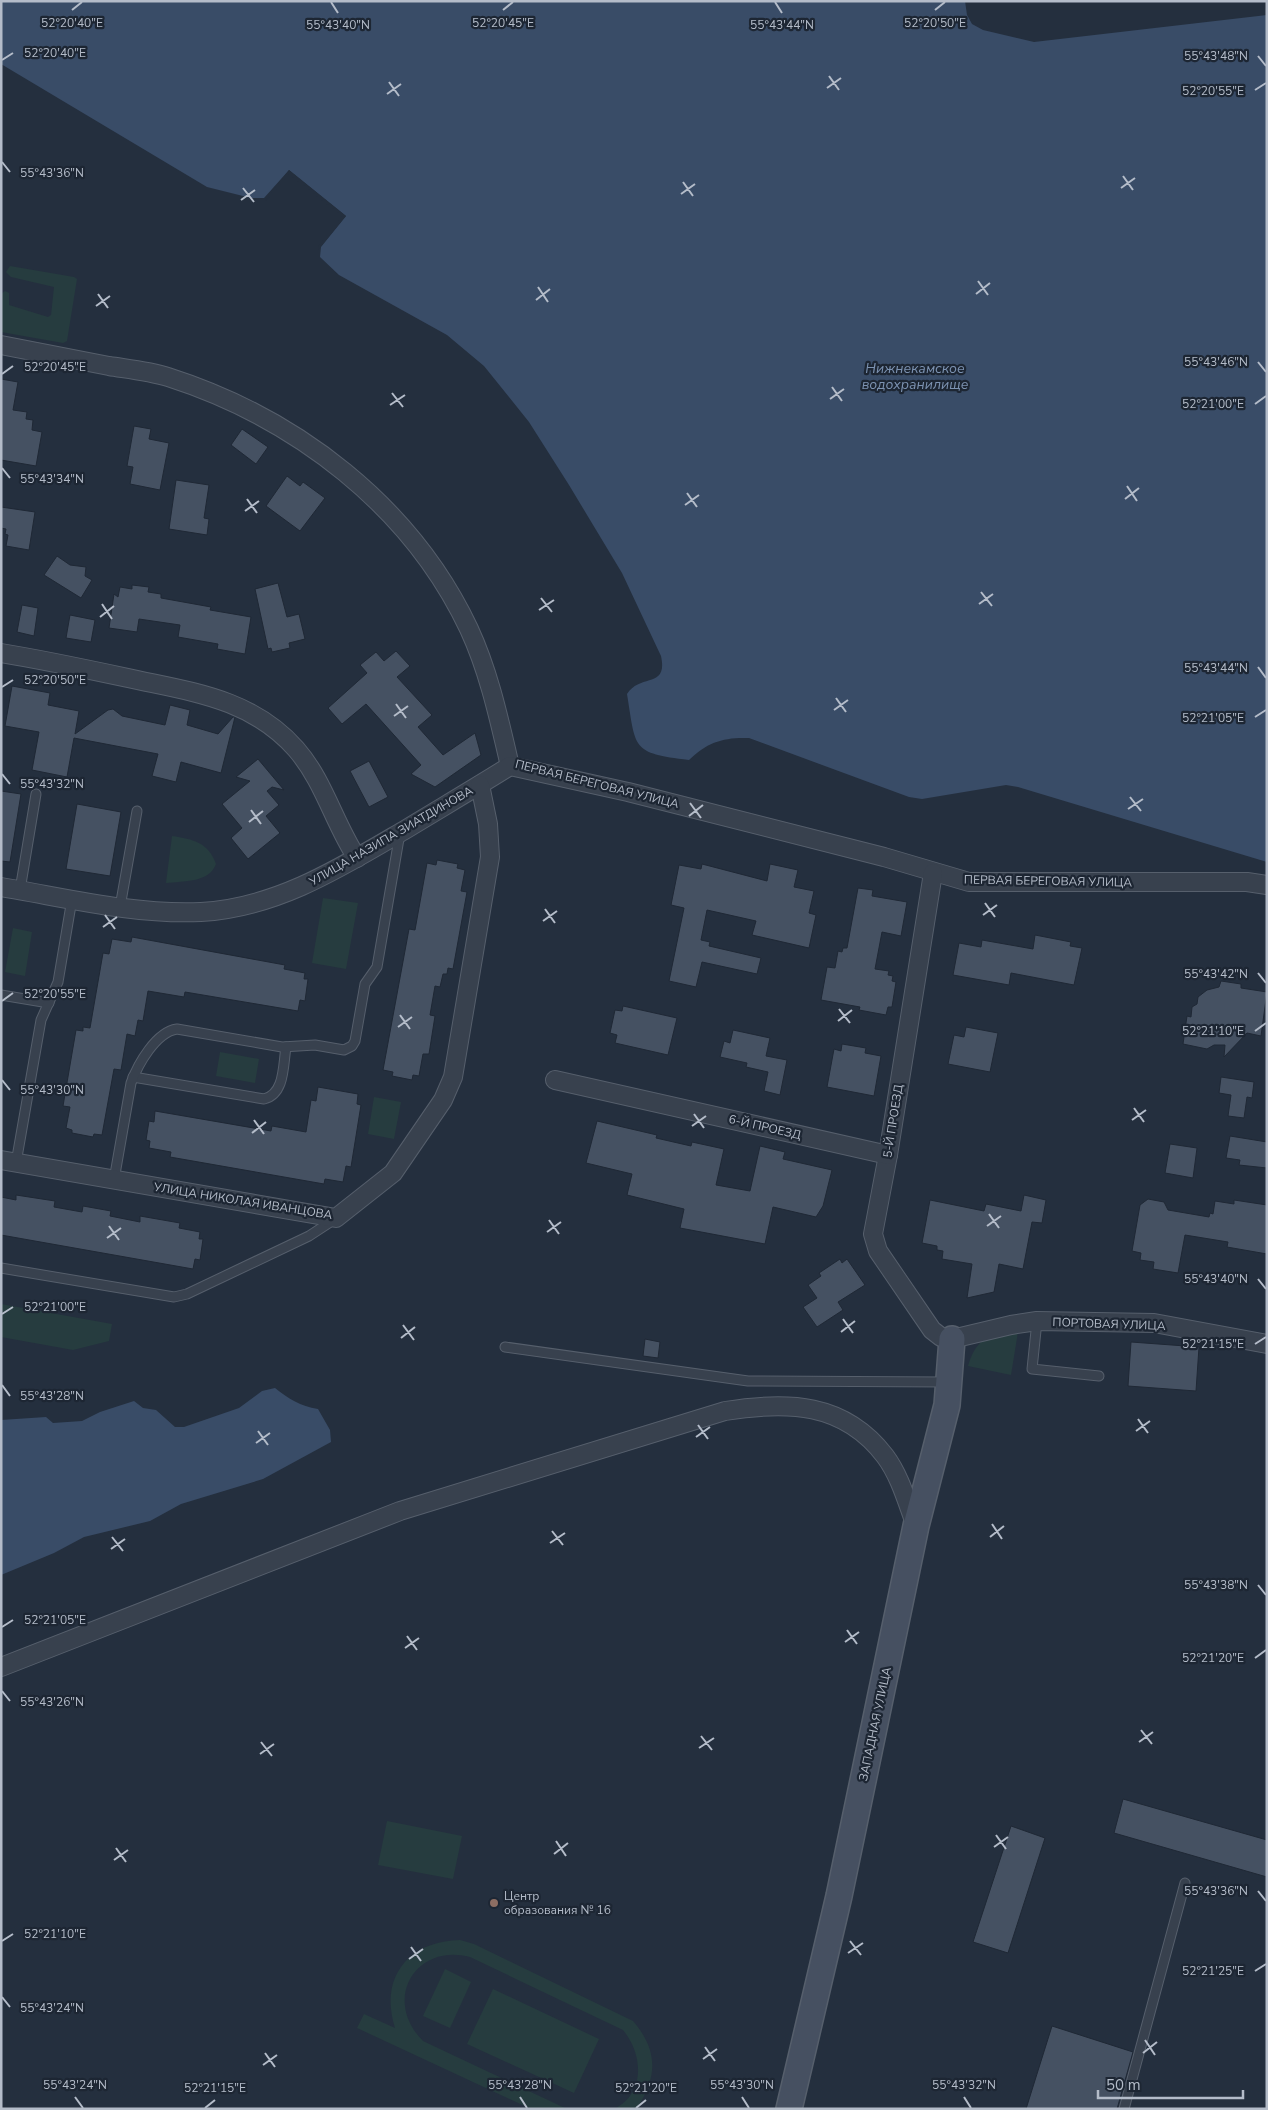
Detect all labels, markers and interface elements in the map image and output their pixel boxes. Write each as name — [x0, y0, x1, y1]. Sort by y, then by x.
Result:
text: 52°20'40"E — [41, 15, 103, 31]
text: 52°20'45"E — [472, 15, 534, 31]
text: 52°20'50"E — [904, 15, 966, 31]
text: 55°43'40"N — [306, 17, 370, 33]
text: 55°43'44"N — [750, 17, 814, 33]
text: 52°20'40"E — [24, 45, 86, 61]
text: 55°43'48"N — [1184, 48, 1248, 64]
text: 52°20'55"E — [1182, 83, 1244, 99]
text: 55°43'36"N — [20, 165, 84, 181]
text: 55°43'46"N — [1184, 354, 1248, 370]
text: 52°20'45"E — [24, 359, 86, 375]
water label: Нижнекамское водохранилище — [862, 359, 969, 394]
text: 52°21'00"E — [1182, 396, 1244, 412]
text: 55°43'34"N — [20, 471, 84, 487]
text: 55°43'44"N — [1184, 660, 1248, 676]
text: 52°20'50"E — [24, 672, 86, 688]
text: 52°21'05"E — [1182, 710, 1244, 726]
street label: ПЕРВАЯ БЕРЕГОВАЯ УЛИЦА — [513, 756, 681, 812]
text: 55°43'32"N — [20, 776, 84, 792]
street label: УЛИЦА НАЗИПА ЗИАТДИНОВА — [305, 782, 476, 890]
street label: ПЕРВАЯ БЕРЕГОВАЯ УЛИЦА — [964, 872, 1132, 890]
text: 55°43'42"N — [1184, 966, 1248, 982]
text: 52°20'55"E — [24, 986, 86, 1002]
text: 52°21'10"E — [1182, 1023, 1244, 1039]
text: 55°43'30"N — [20, 1082, 84, 1098]
street label: 5-Й ПРОЕЗД — [879, 1083, 907, 1159]
street label: 6-Й ПРОЕЗД — [727, 1111, 804, 1143]
street label: УЛИЦА НИКОЛАЯ ИВАНЦОВА — [152, 1179, 334, 1223]
text: 55°43'40"N — [1184, 1271, 1248, 1287]
text: 52°21'00"E — [24, 1299, 86, 1315]
street label: ПОРТОВАЯ УЛИЦА — [1052, 1314, 1166, 1334]
text: 52°21'15"E — [1182, 1336, 1244, 1352]
text: 55°43'28"N — [20, 1388, 84, 1404]
text: 55°43'38"N — [1184, 1577, 1248, 1593]
text: 52°21'05"E — [24, 1612, 86, 1628]
text: 52°21'20"E — [1182, 1650, 1244, 1666]
street label: ЗАПАДНАЯ УЛИЦА — [855, 1665, 895, 1782]
text: 55°43'26"N — [20, 1694, 84, 1710]
text: 55°43'36"N — [1184, 1883, 1248, 1899]
place label: Центр образования № 16 — [504, 1888, 611, 1918]
marker: Центр образования № 16 — [488, 1897, 500, 1909]
text: 52°21'10"E — [24, 1926, 86, 1942]
text: 52°21'25"E — [1182, 1963, 1244, 1979]
text: 55°43'24"N — [20, 2000, 84, 2016]
scale bar — [1098, 2068, 1243, 2100]
text: 50 m — [1106, 2075, 1141, 2095]
text: 55°43'24"N — [43, 2077, 107, 2093]
text: 55°43'28"N — [488, 2077, 552, 2093]
text: 55°43'30"N — [710, 2077, 774, 2093]
text: 55°43'32"N — [932, 2077, 996, 2093]
text: 52°21'15"E — [184, 2080, 246, 2096]
text: 52°21'20"E — [615, 2080, 677, 2096]

